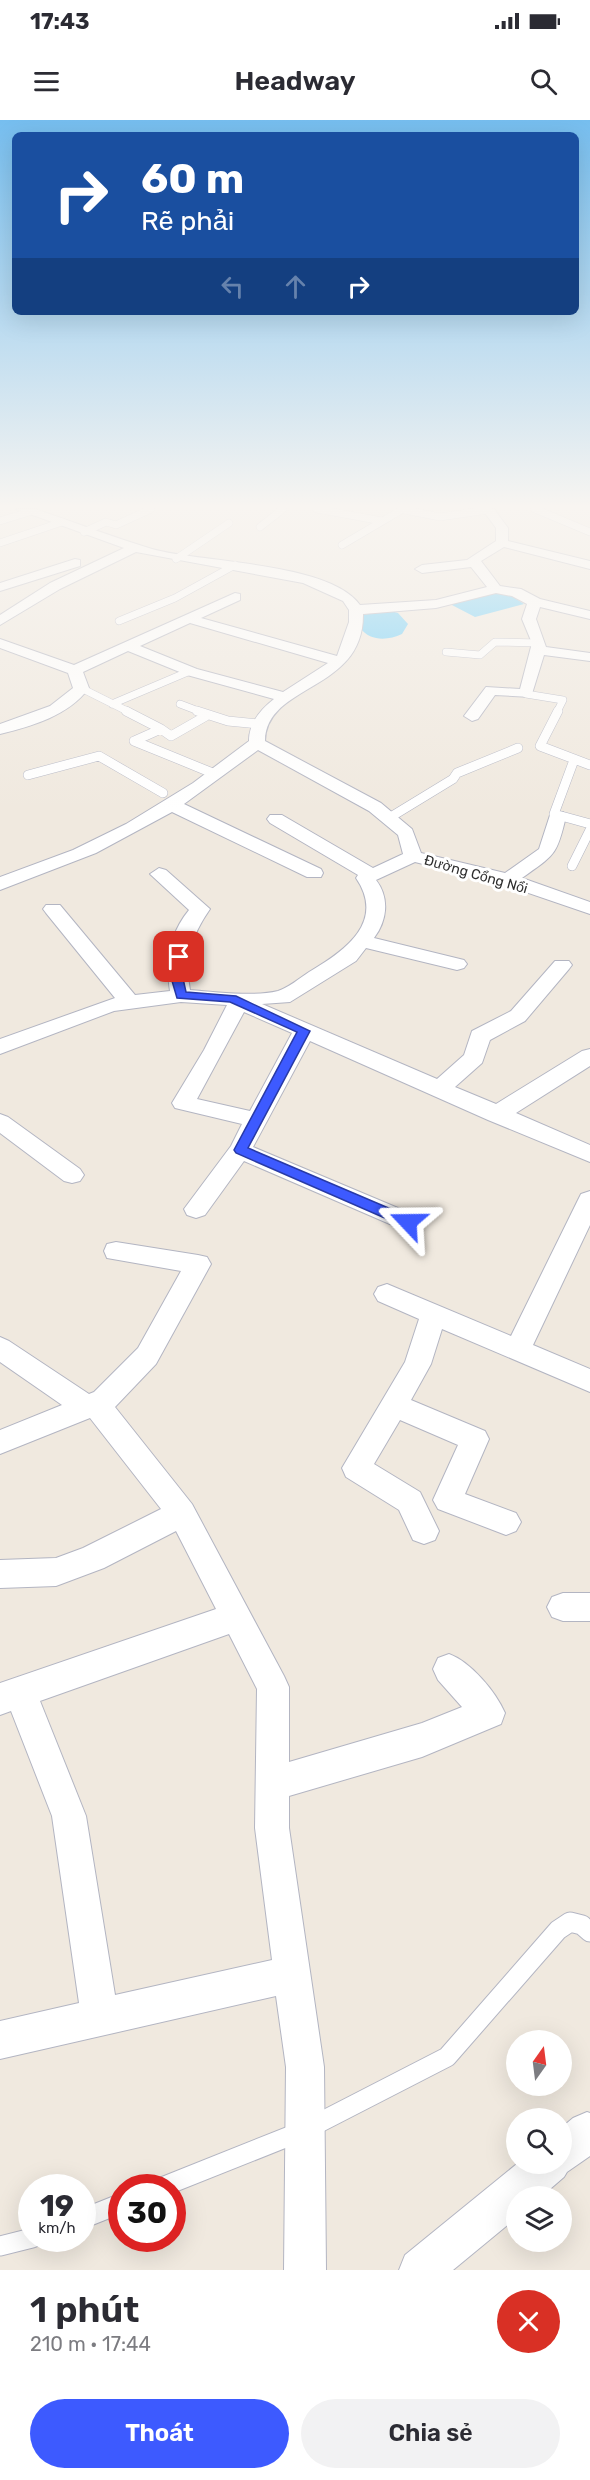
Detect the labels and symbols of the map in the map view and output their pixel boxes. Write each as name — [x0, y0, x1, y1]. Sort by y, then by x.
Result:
street label: Đường Cổng Nổi — [422, 852, 530, 897]
pin — [153, 931, 204, 982]
position arrow — [376, 1190, 440, 1254]
north arrow — [506, 2030, 572, 2096]
speed limit sign: 30 — [108, 2174, 186, 2252]

